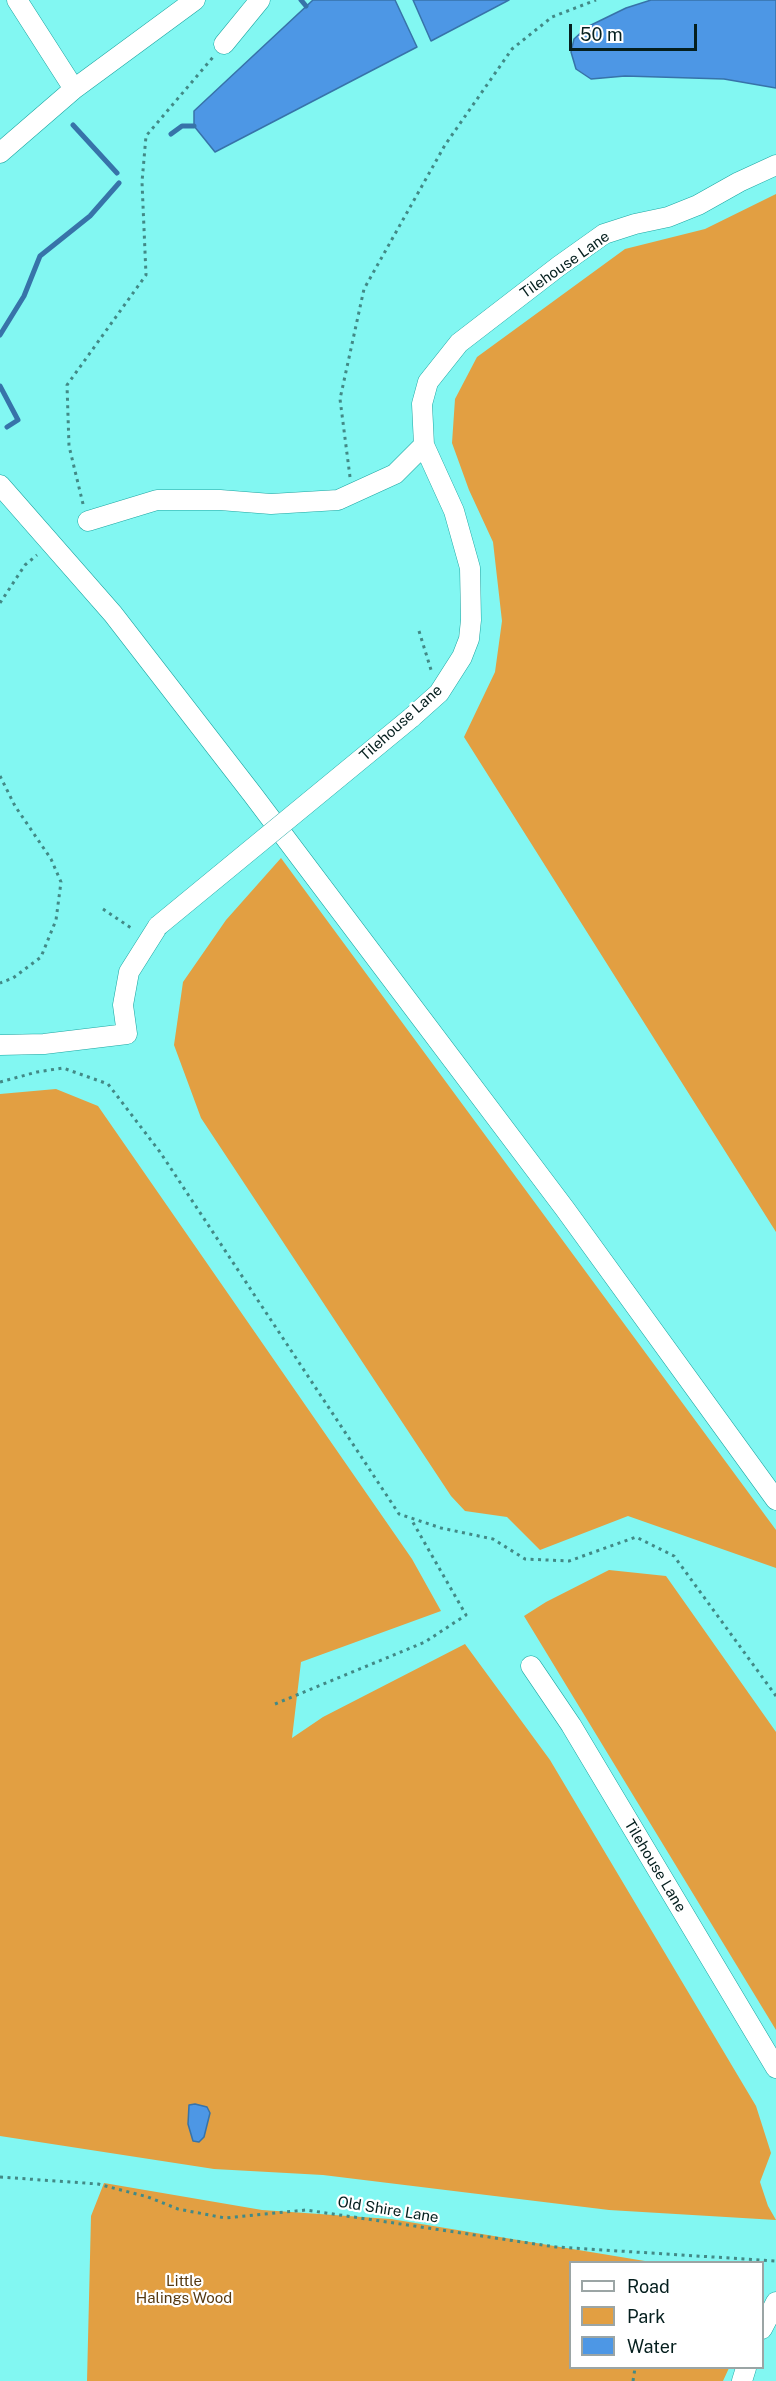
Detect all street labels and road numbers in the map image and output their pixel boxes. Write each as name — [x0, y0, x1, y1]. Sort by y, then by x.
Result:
street label: Tilehouse Lane — [517, 228, 613, 302]
street label: Tilehouse Lane — [356, 681, 446, 765]
street label: Tilehouse Lane — [620, 1816, 690, 1916]
street label: Old Shire Lane — [336, 2193, 440, 2227]

